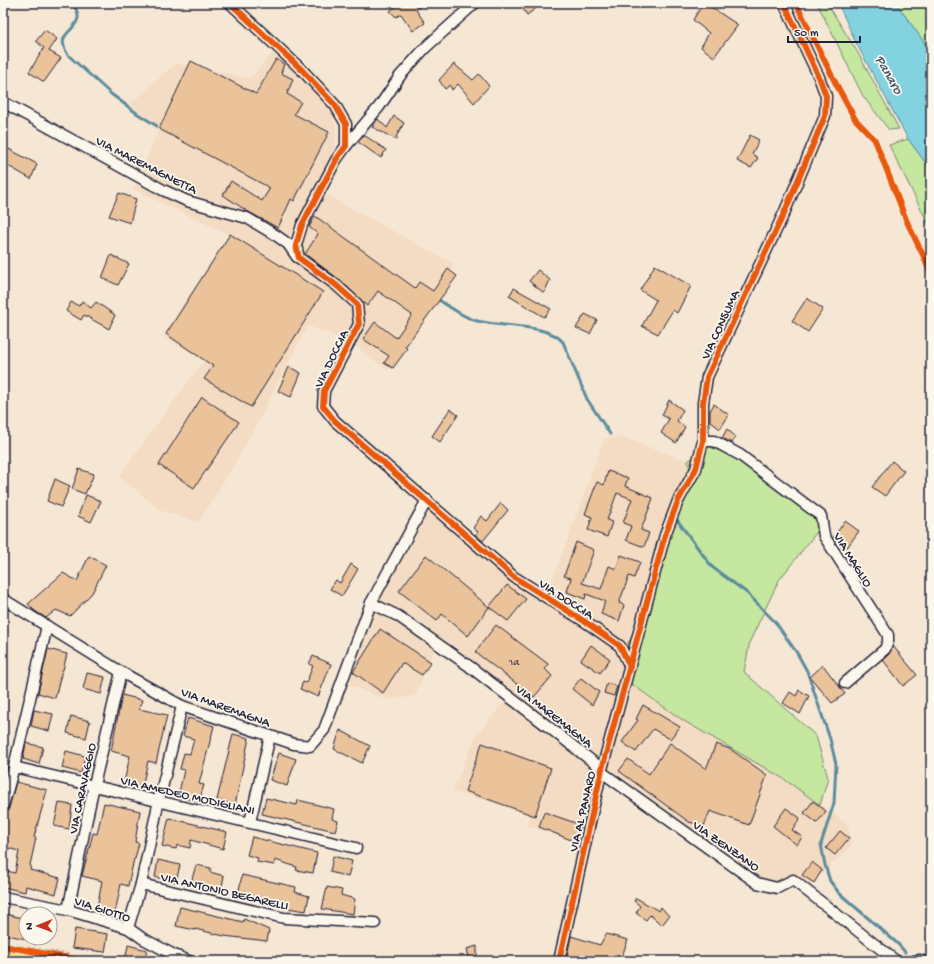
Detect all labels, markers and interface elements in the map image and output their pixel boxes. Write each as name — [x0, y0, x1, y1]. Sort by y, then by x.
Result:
scale bar — [788, 18, 860, 44]
text: 50 m — [794, 27, 819, 41]
water label: Panaro — [870, 53, 906, 98]
street label: VIA MAREMAGNETTA — [92, 134, 200, 199]
street label: VIA CONSUMA — [698, 287, 744, 363]
street label: VIA DOCCIA — [311, 327, 353, 391]
street label: VIA MAGLIO — [829, 529, 875, 591]
street label: VIA DOCCIA — [535, 576, 597, 624]
house number: 1a — [508, 657, 520, 669]
street label: VIA MAREMAGNA — [511, 682, 596, 753]
street label: VIA MAREMAGNA — [178, 685, 273, 732]
street label: VIA CARAVAGGIO — [66, 742, 100, 836]
street label: VIA AL PANARO — [567, 770, 600, 854]
street label: VIA AMEDEO MODIGLIANI — [118, 773, 256, 819]
street label: VIA ZENZANO — [688, 818, 762, 876]
street label: VIA ANTONIO BEGARELLI — [158, 870, 290, 914]
street label: VIA GIOTTO — [71, 894, 132, 927]
north arrow — [18, 906, 58, 946]
text: N — [24, 922, 36, 930]

